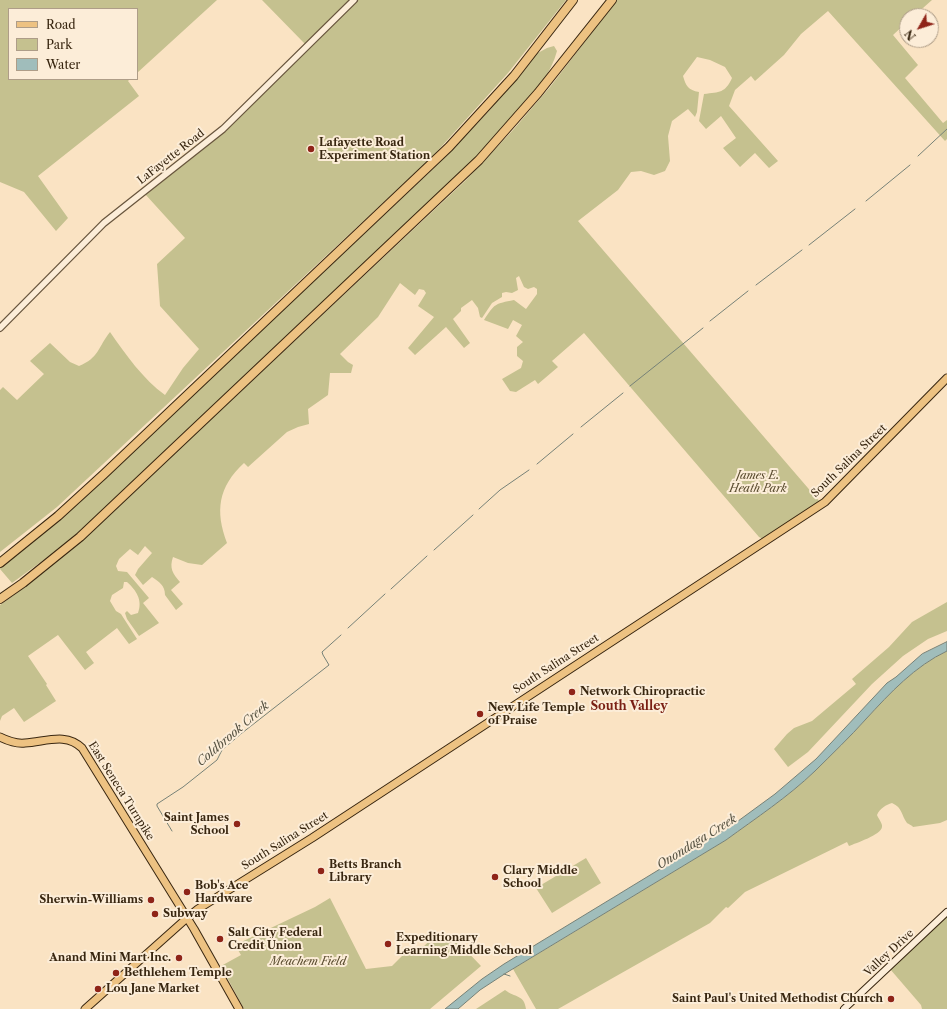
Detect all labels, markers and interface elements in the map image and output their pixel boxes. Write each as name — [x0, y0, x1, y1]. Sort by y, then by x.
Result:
legend — [8, 8, 138, 80]
north arrow — [899, 8, 939, 48]
text: Road — [46, 17, 76, 32]
text: N — [902, 27, 919, 43]
text: Park — [46, 37, 72, 52]
text: Water — [46, 57, 80, 72]
street label: LaFayette Road — [135, 127, 207, 187]
place label: Lafayette Road Experiment Station — [319, 136, 430, 162]
marker: Lafayette Road Experiment Station — [306, 144, 316, 154]
street label: South Salina Street — [809, 422, 889, 500]
park label: James E. Heath Park — [729, 469, 787, 495]
street label: South Salina Street — [511, 631, 601, 697]
place label: Network Chiropractic — [580, 685, 705, 699]
marker: Network Chiropractic — [567, 687, 577, 697]
water label: Coldbrook Creek — [194, 699, 272, 769]
district label: South Valley — [590, 700, 668, 714]
place label: New Life Temple of Praise — [488, 701, 585, 727]
marker: New Life Temple of Praise — [475, 709, 485, 719]
street label: East Seneca Turnpike — [85, 739, 157, 843]
street label: South Salina Street — [239, 809, 331, 873]
place label: Saint James School — [164, 811, 229, 837]
water label: Onondaga Creek — [654, 812, 740, 872]
marker: Saint James School — [232, 819, 242, 829]
place label: Betts Branch Library — [329, 858, 401, 884]
place label: Clary Middle School — [503, 864, 578, 890]
marker: Betts Branch Library — [316, 866, 326, 876]
marker: Clary Middle School — [490, 872, 500, 882]
place label: Bob's Ace Hardware — [195, 879, 252, 905]
marker: Bob's Ace Hardware — [182, 887, 192, 897]
place label: Sherwin-Williams — [39, 893, 143, 907]
marker: Sherwin-Williams — [146, 895, 156, 905]
place label: Subway — [163, 907, 207, 921]
marker: Subway — [150, 909, 160, 919]
place label: Salt City Federal Credit Union — [228, 926, 322, 952]
street label: Valley Drive — [862, 927, 916, 979]
place label: Expeditionary Learning Middle School — [396, 931, 532, 957]
marker: Salt City Federal Credit Union — [215, 934, 225, 944]
marker: Expeditionary Learning Middle School — [383, 939, 393, 949]
place label: Anand Mini Mart Inc. — [49, 951, 171, 965]
marker: Anand Mini Mart Inc. — [174, 953, 184, 963]
park label: Meachem Field — [270, 955, 346, 969]
place label: Bethlehem Temple — [124, 966, 232, 980]
marker: Bethlehem Temple — [111, 968, 121, 978]
place label: Lou Jane Market — [106, 982, 199, 996]
marker: Lou Jane Market — [93, 984, 103, 994]
place label: Saint Paul's United Methodist Church — [672, 992, 883, 1006]
marker: Saint Paul's United Methodist Church — [886, 994, 896, 1004]

